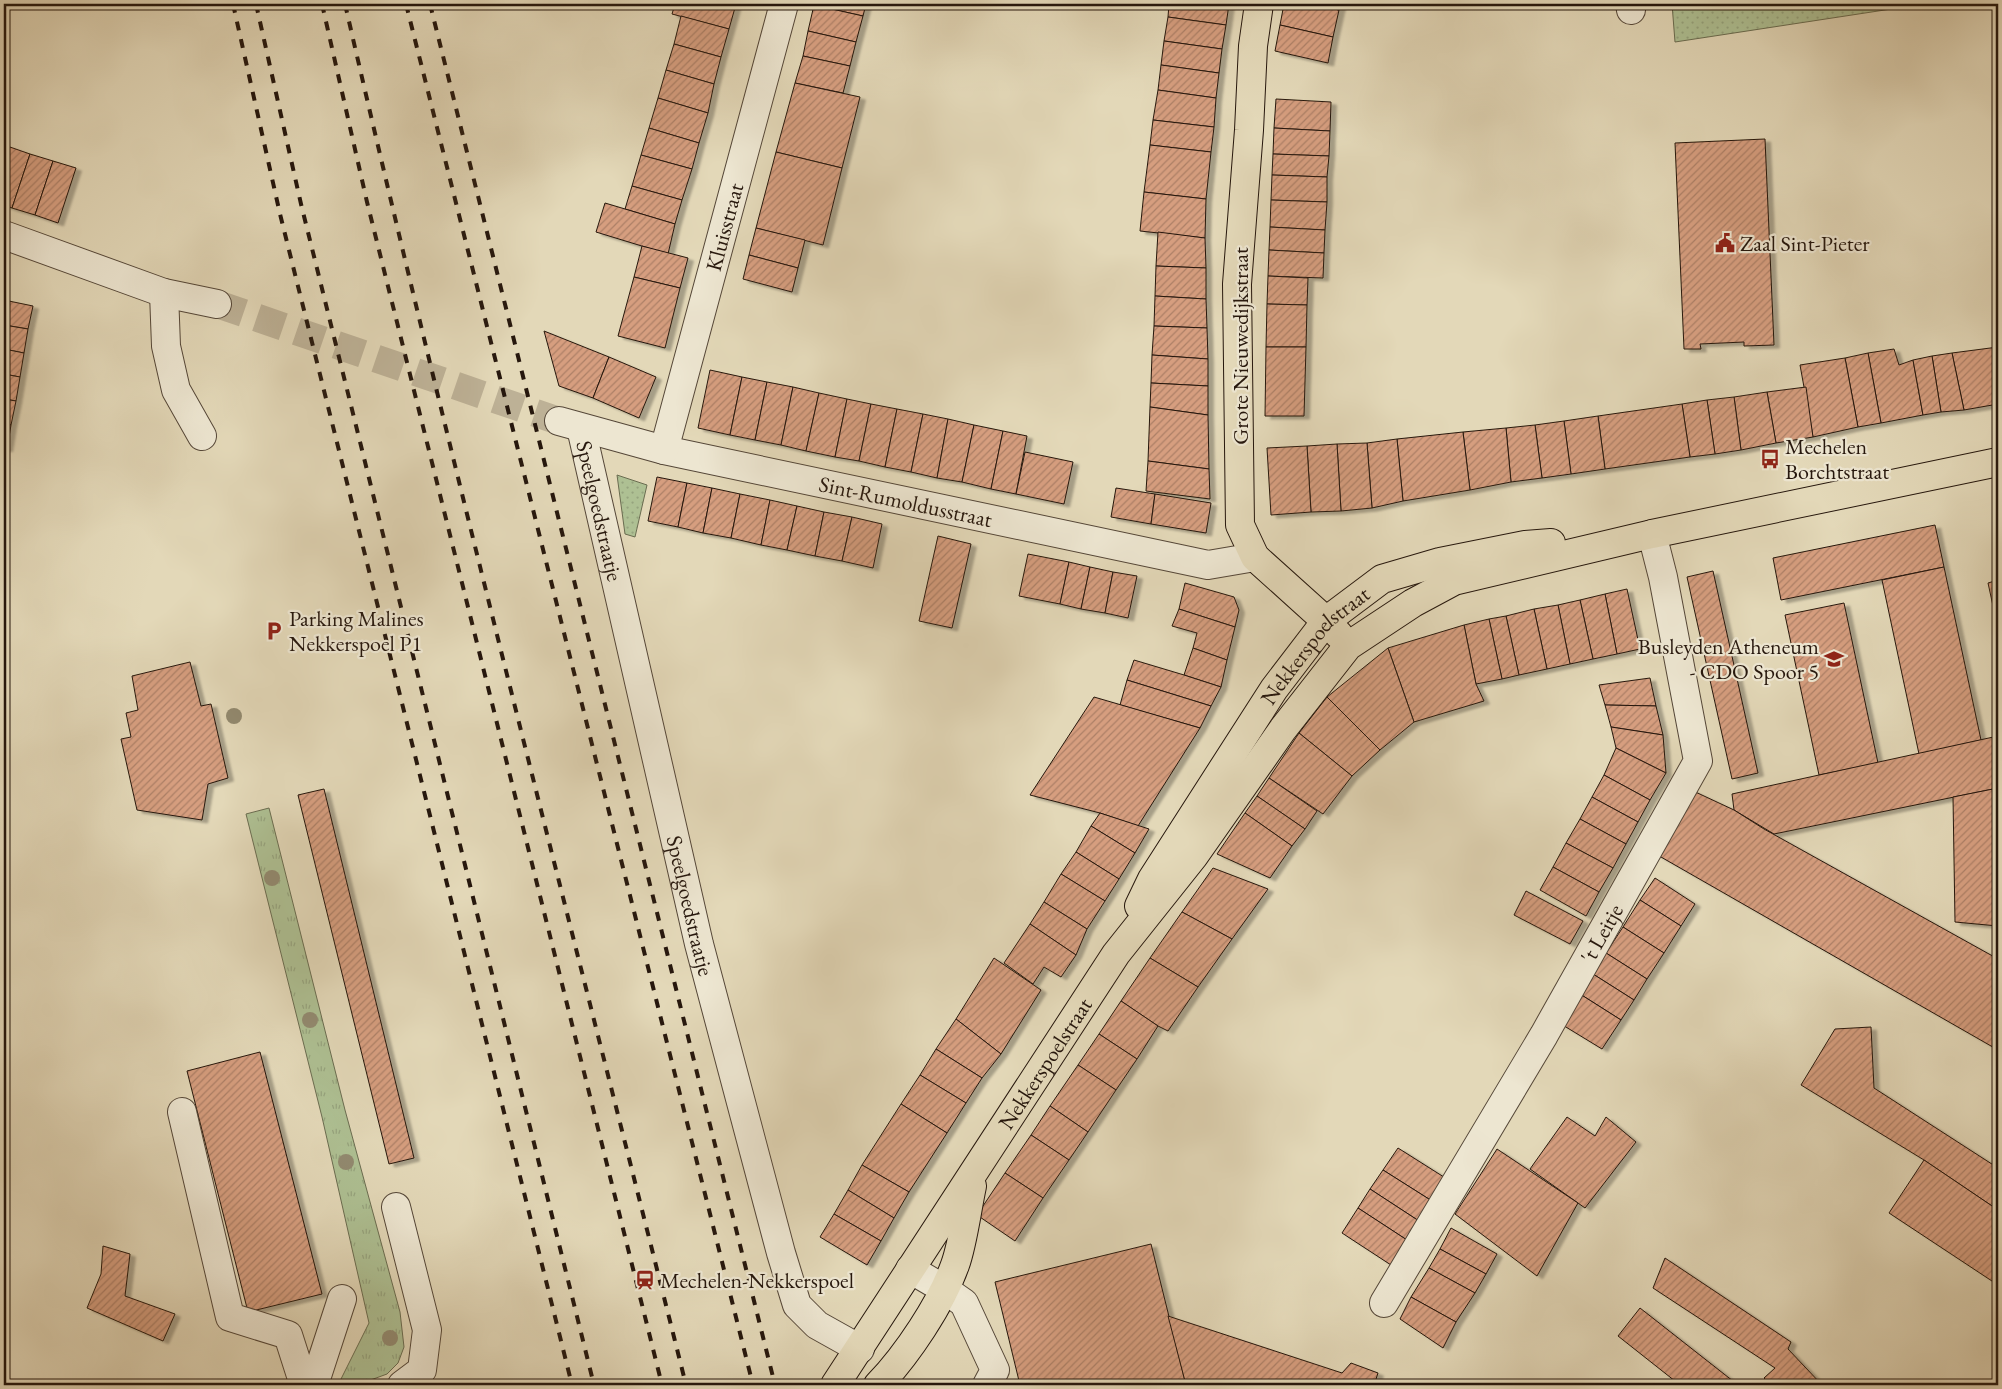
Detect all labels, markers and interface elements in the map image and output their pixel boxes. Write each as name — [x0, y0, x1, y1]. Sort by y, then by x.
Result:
street label: Kluisstraat — [699, 180, 750, 274]
place label: Zaal Sint-Pieter — [1740, 229, 1870, 258]
public building icon: Zaal Sint-Pieter — [1714, 232, 1736, 254]
street label: Grote Nieuwedijkstraat — [1226, 247, 1255, 445]
place label: Mechelen Borchtstraat — [1785, 432, 1889, 486]
street label: Speelgoedstraatje — [569, 438, 630, 584]
bus stop icon: Mechelen Borchtstraat — [1759, 448, 1781, 470]
street label: Sint-Rumoldusstraat — [816, 469, 995, 534]
street label: Nekkerspoelstraat — [1254, 579, 1375, 710]
place label: Parking Malines Nekkerspoel P1 — [289, 604, 424, 658]
parking icon: Parking Malines Nekkerspoel P1 — [263, 620, 285, 642]
place label: Busleyden Atheneum - CDO Spoor 5 — [1638, 632, 1819, 686]
school or university icon: Busleyden Atheneum - CDO Spoor 5 — [1823, 648, 1845, 670]
street label: Speelgoedstraatje — [660, 833, 721, 980]
street label: 't Leitje — [1574, 898, 1630, 968]
street label: Nekkerspoelstraat — [992, 992, 1099, 1135]
place label: Mechelen-Nekkerspoel — [660, 1266, 854, 1295]
station icon: Mechelen-Nekkerspoel — [634, 1269, 656, 1291]

